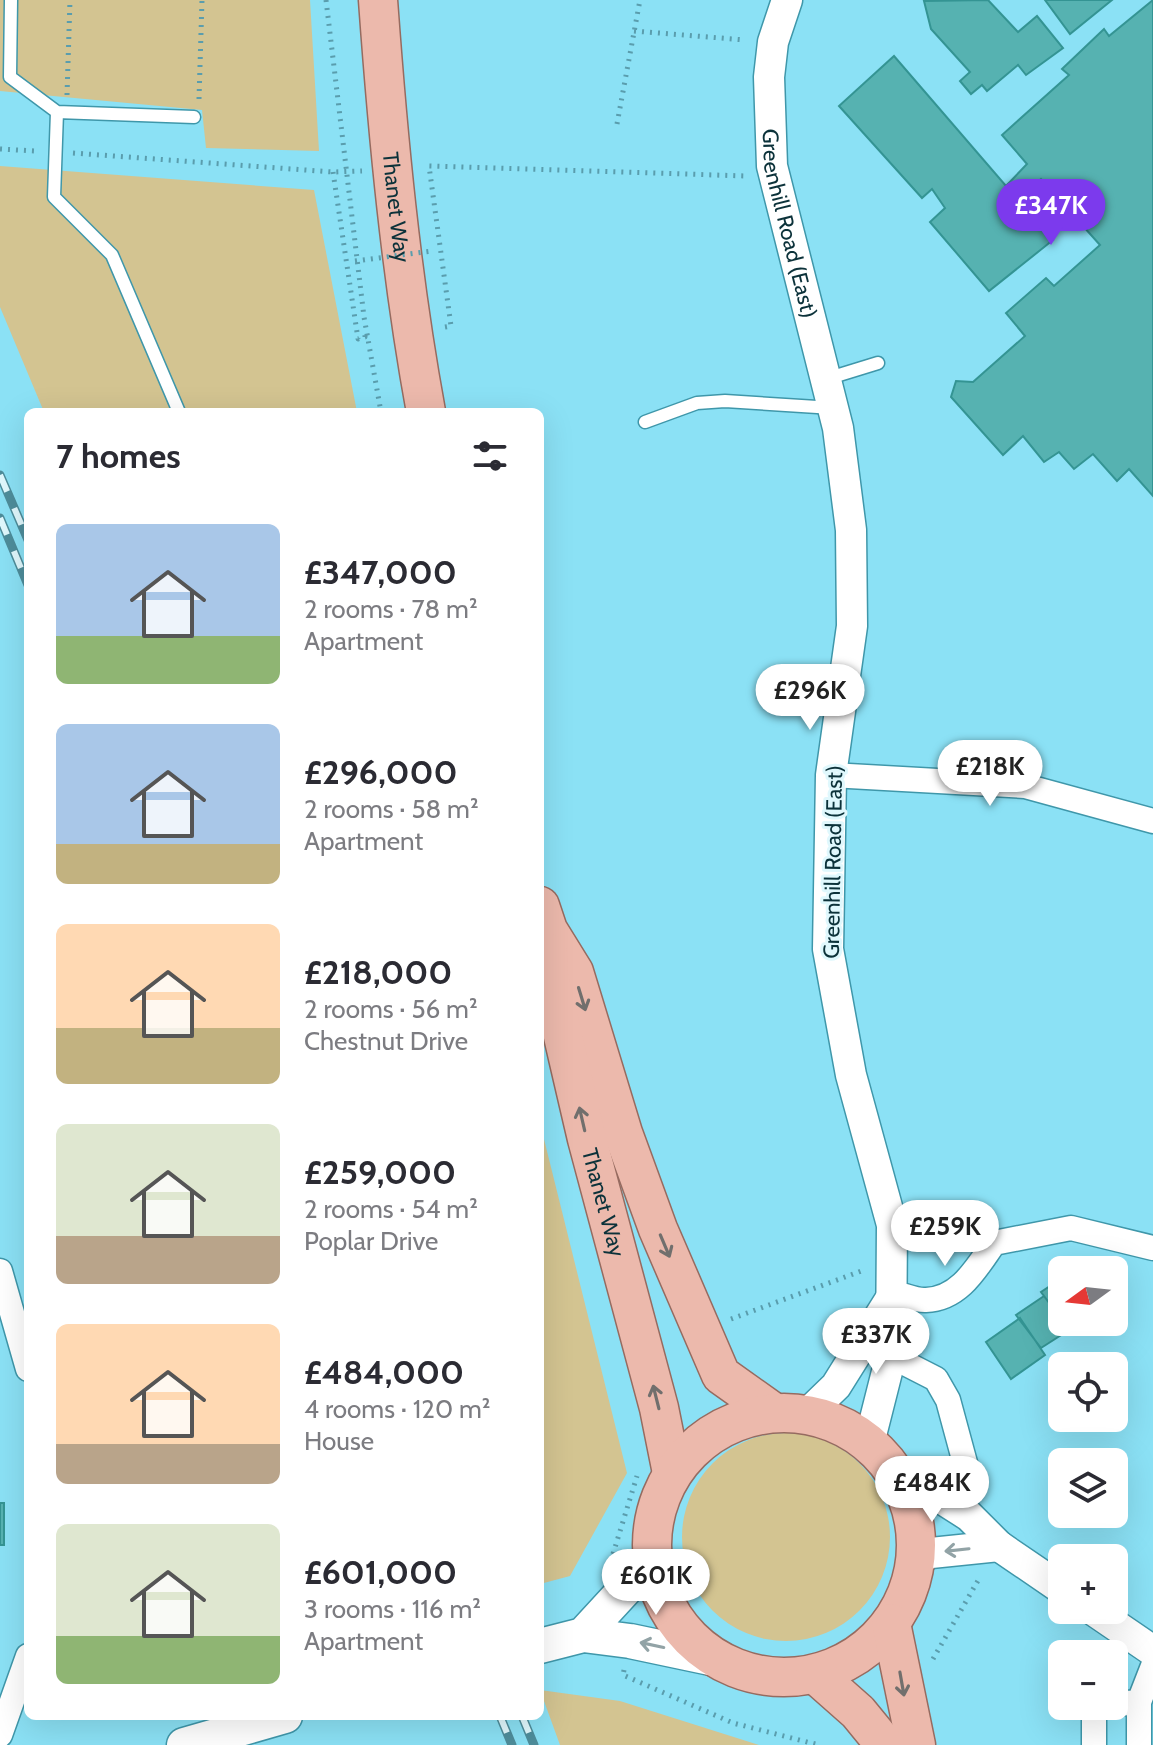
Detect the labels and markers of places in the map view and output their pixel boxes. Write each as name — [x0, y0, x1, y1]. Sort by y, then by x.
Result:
pin: £347K — [995, 179, 1107, 247]
pin: £296K — [754, 664, 866, 732]
pin: £218K — [934, 740, 1046, 808]
pin: £259K — [889, 1200, 1001, 1268]
pin: £337K — [820, 1308, 932, 1376]
pin: £484K — [876, 1456, 988, 1524]
pin: £601K — [600, 1549, 712, 1617]

